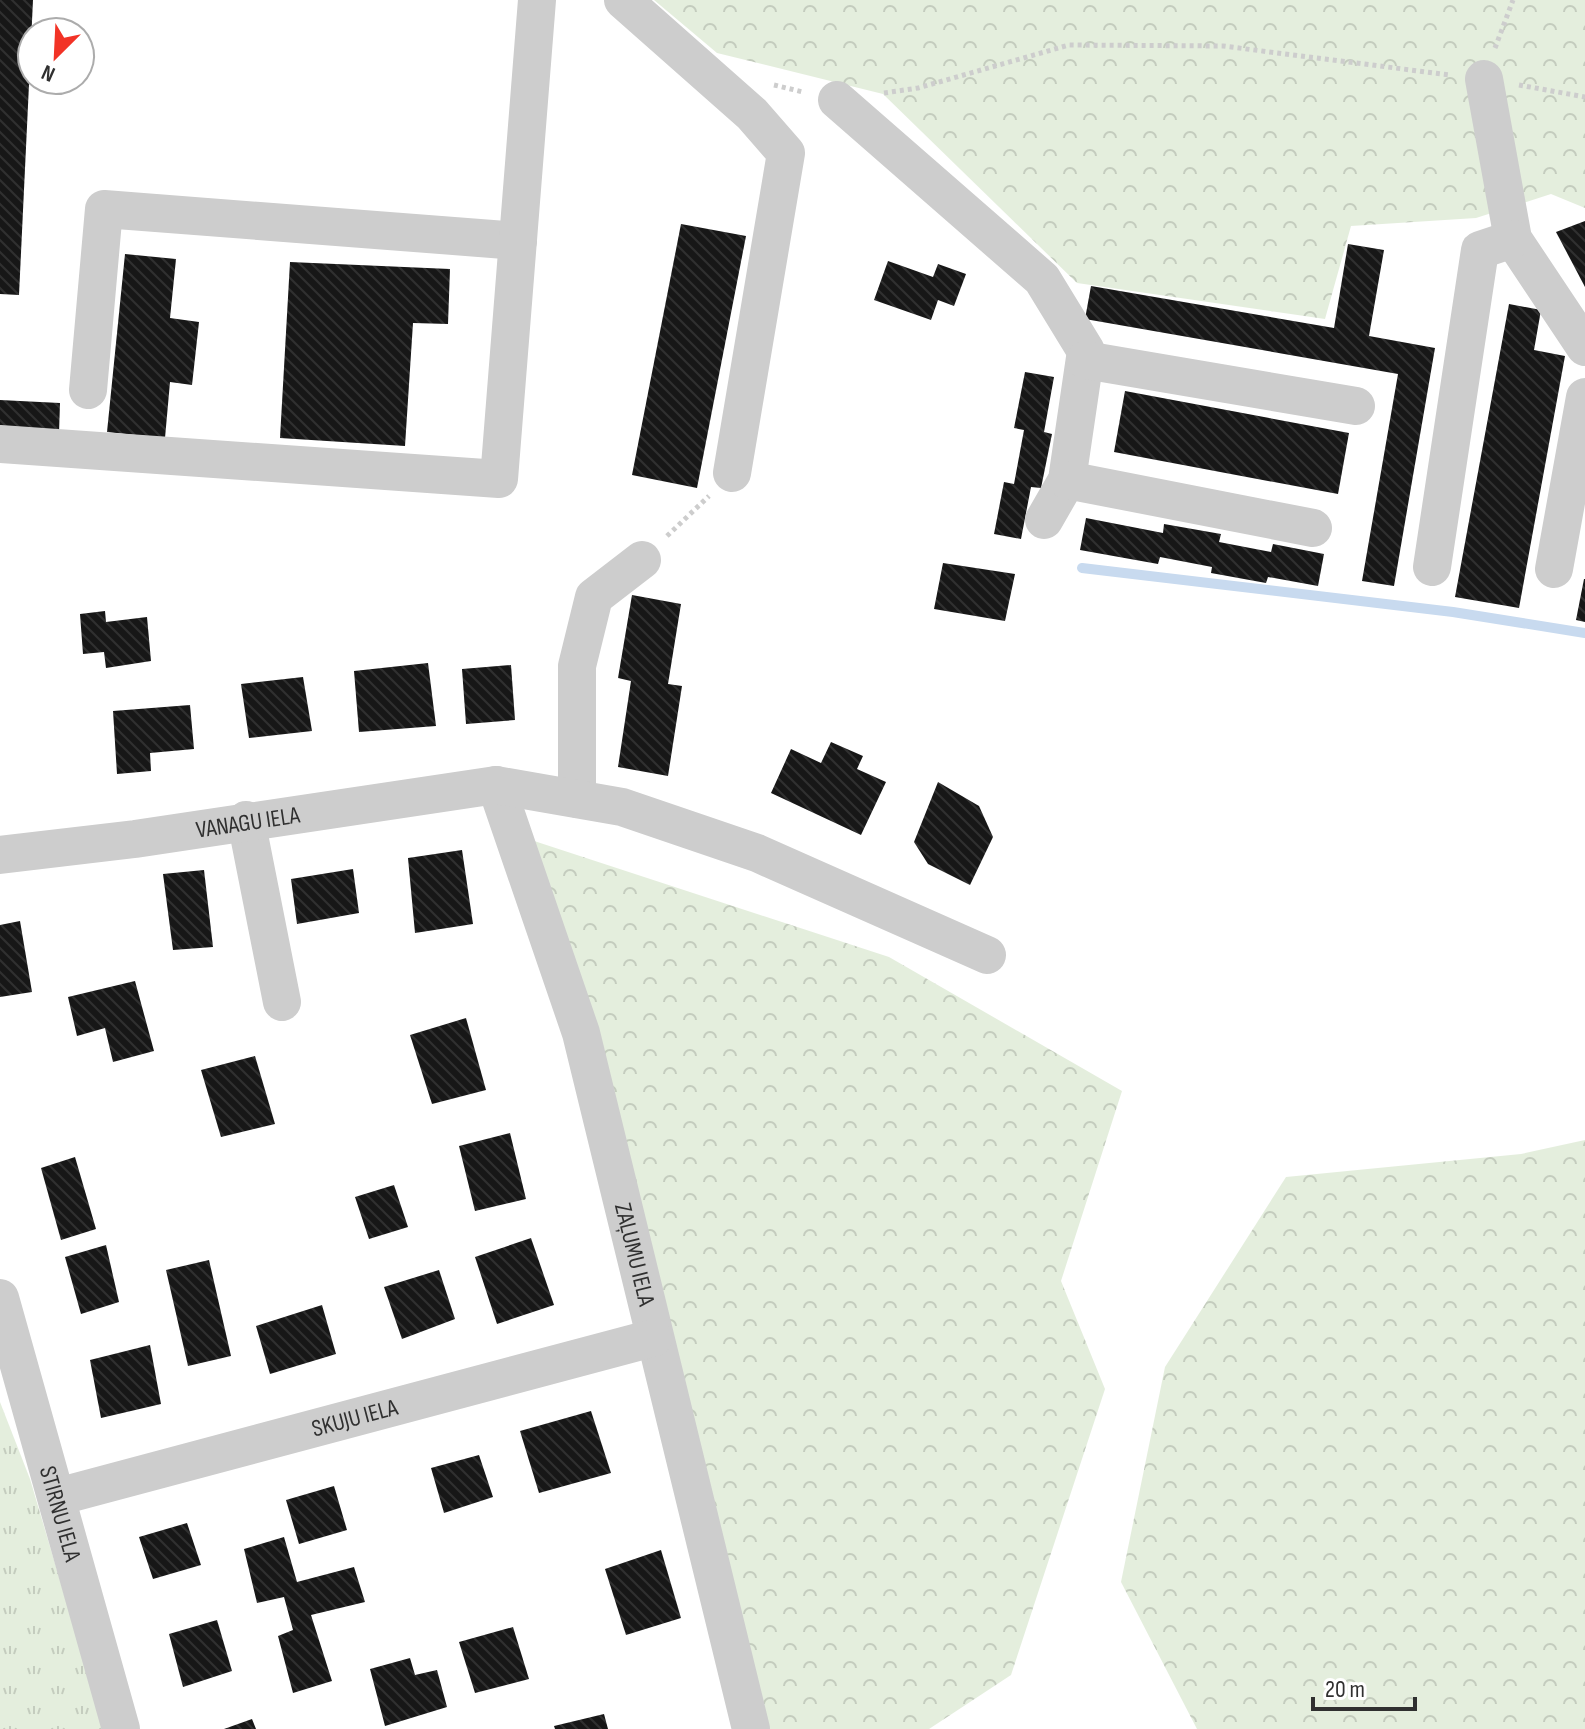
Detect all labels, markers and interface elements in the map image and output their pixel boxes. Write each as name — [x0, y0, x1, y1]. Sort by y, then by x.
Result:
north arrow — [16, 16, 96, 96]
text: N — [38, 58, 59, 88]
street label: VANAGU IELA — [194, 800, 302, 844]
street label: ZAĻUMU IELA — [609, 1200, 662, 1309]
street label: SKUJU IELA — [309, 1392, 401, 1443]
street label: STIRNU IELA — [33, 1463, 88, 1565]
scale bar — [1313, 1661, 1415, 1711]
text: 20 m — [1325, 1675, 1365, 1704]

